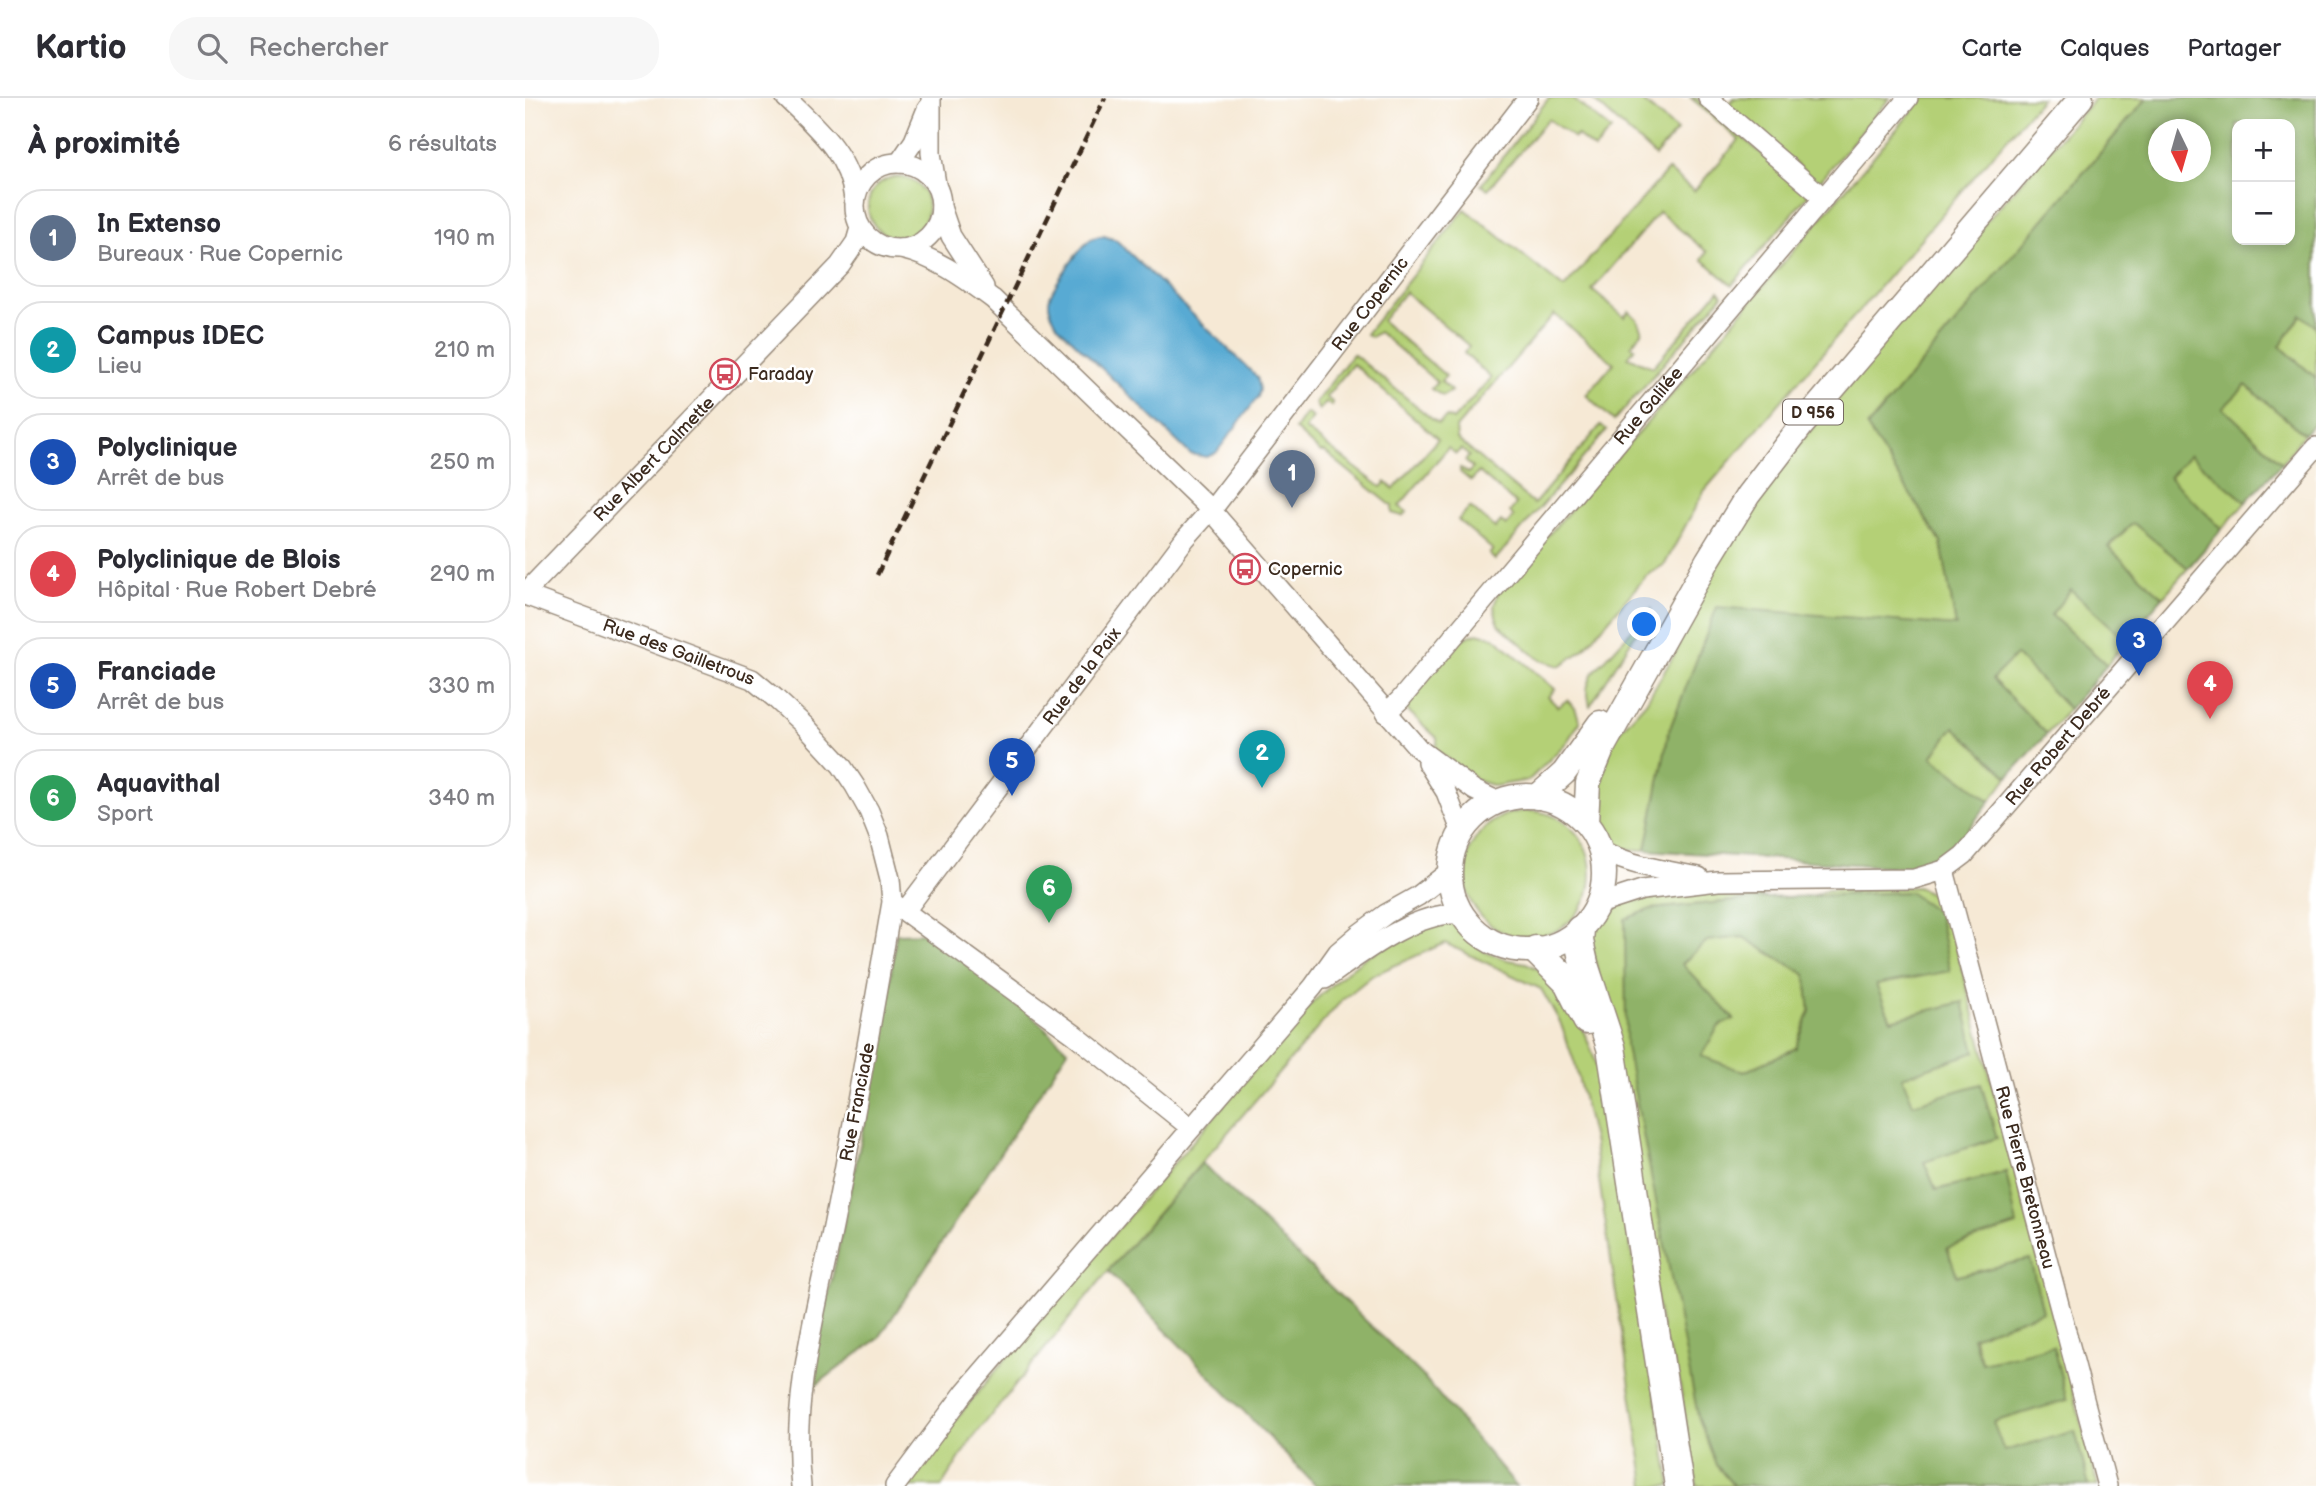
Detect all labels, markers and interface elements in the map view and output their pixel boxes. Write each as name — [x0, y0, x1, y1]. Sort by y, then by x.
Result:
search box — [169, 17, 659, 80]
text: Kartio — [35, 28, 127, 68]
icon: search — [193, 29, 231, 67]
text: Rechercher — [249, 33, 388, 64]
text: Carte — [1962, 34, 2022, 63]
text: Calques — [2060, 34, 2149, 63]
text: Partager — [2187, 34, 2281, 63]
north arrow — [2148, 119, 2211, 182]
map controls — [2232, 119, 2295, 245]
button: + — [2232, 119, 2295, 182]
text: À proximité — [28, 126, 180, 162]
text: 6 résultats — [388, 130, 497, 158]
button: − — [2232, 182, 2295, 245]
text: In Extenso — [97, 209, 221, 240]
text: 1 — [48, 224, 58, 252]
text: 190 m — [434, 224, 495, 252]
text: Bureaux · Rue Copernic — [97, 240, 343, 268]
street label: Rue Copernic — [1328, 253, 1413, 355]
text: Campus IDEC — [97, 321, 264, 352]
text: 2 — [46, 336, 60, 364]
text: 210 m — [434, 336, 495, 364]
text: Lieu — [97, 352, 142, 380]
bus stop icon: Faraday — [708, 357, 742, 391]
street label: Rue Galilée — [1610, 363, 1688, 450]
place label: Faraday — [748, 364, 814, 385]
street label: Rue Albert Calmette — [589, 392, 719, 526]
road number: D 956 — [1783, 400, 1843, 424]
text: Polyclinique — [97, 433, 238, 464]
text: 3 — [46, 448, 60, 476]
text: 250 m — [429, 448, 495, 476]
pin: 1 — [1269, 450, 1315, 508]
text: Arrêt de bus — [97, 464, 224, 492]
text: Polyclinique de Blois — [97, 545, 341, 576]
bus stop icon: Copernic — [1228, 552, 1262, 586]
place label: Copernic — [1268, 559, 1343, 580]
text: 4 — [46, 560, 60, 588]
text: 290 m — [429, 560, 495, 588]
text: Hôpital · Rue Robert Debré — [97, 576, 377, 604]
your location — [1627, 607, 1661, 641]
street label: Rue des Gailletrous — [600, 615, 758, 690]
pin: 3 — [2116, 618, 2162, 676]
street label: Rue de la Paix — [1039, 623, 1126, 729]
text: Franciade — [97, 657, 216, 688]
pin: 4 — [2187, 661, 2233, 719]
text: 5 — [46, 672, 60, 700]
text: 330 m — [428, 672, 495, 700]
street label: Rue Robert Debré — [2001, 683, 2115, 810]
text: Arrêt de bus — [97, 688, 224, 716]
pin: 2 — [1239, 730, 1285, 788]
pin: 5 — [989, 738, 1035, 796]
text: Aquavithal — [97, 769, 220, 800]
text: 6 — [46, 784, 60, 812]
text: 340 m — [428, 784, 495, 812]
text: Sport — [97, 800, 153, 828]
pin: 6 — [1026, 865, 1072, 923]
street label: Rue Franciade — [836, 1041, 879, 1163]
street label: Rue Pierre Bretonneau — [1991, 1084, 2059, 1271]

